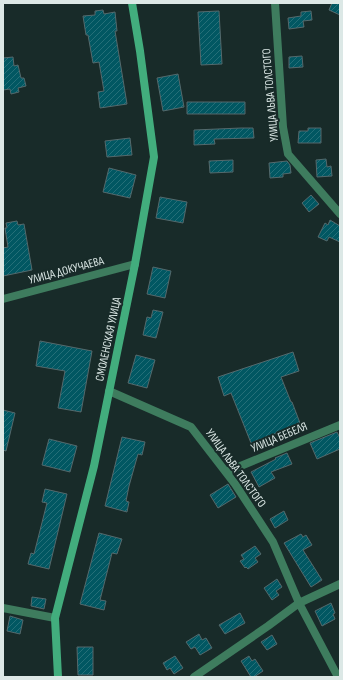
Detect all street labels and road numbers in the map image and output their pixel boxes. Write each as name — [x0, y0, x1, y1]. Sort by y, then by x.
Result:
street label: УЛИЦА ЛЬВА ТОЛСТОГО — [259, 48, 282, 142]
street label: УЛИЦА ДОКУЧАЕВА — [27, 253, 106, 288]
street label: СМОЛЕНСКАЯ УЛИЦА — [92, 295, 125, 383]
street label: УЛИЦА БЕБЕЛЯ — [249, 419, 310, 456]
street label: УЛИЦА ЛЬВА ТОЛСТОГО — [202, 426, 269, 511]

